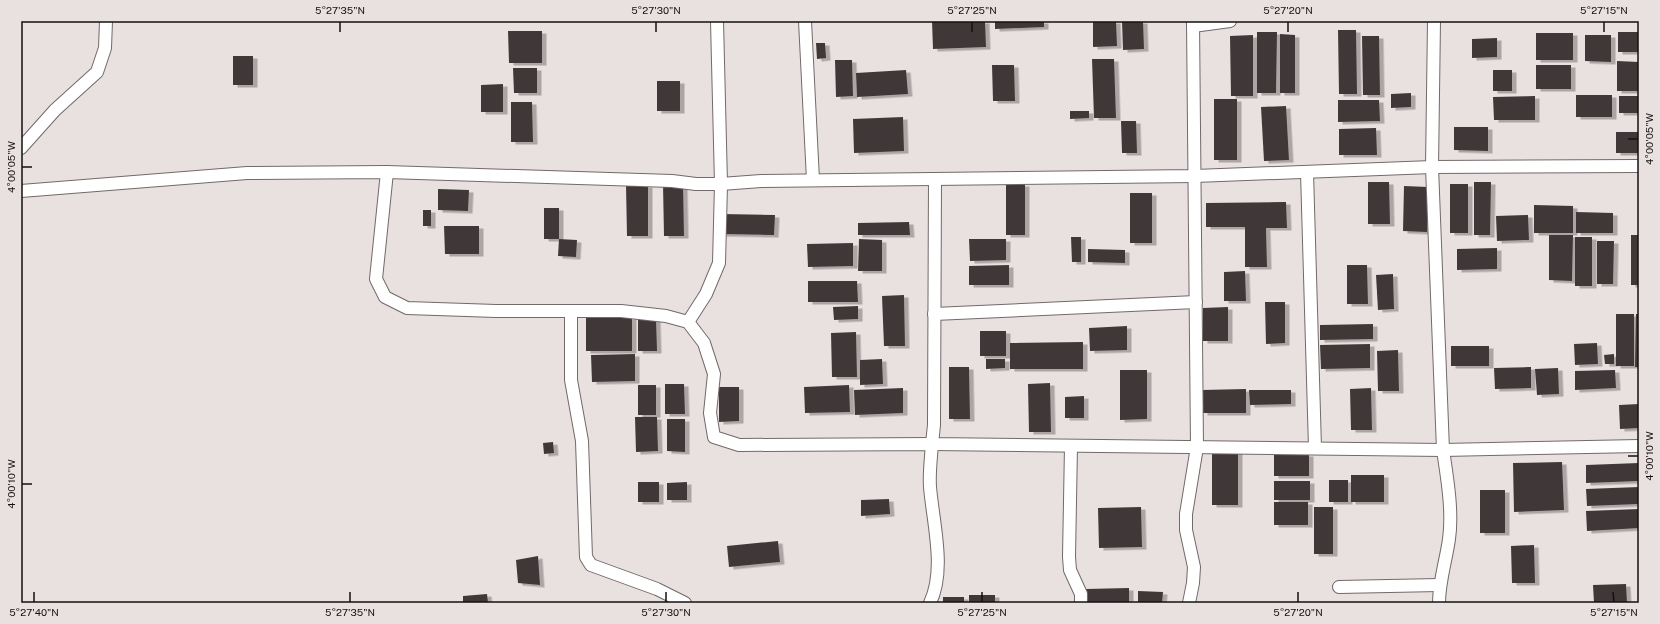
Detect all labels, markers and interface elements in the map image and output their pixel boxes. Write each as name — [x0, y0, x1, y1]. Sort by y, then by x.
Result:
text: 5°27'35"N — [315, 4, 365, 16]
text: 5°27'30"N — [631, 4, 681, 16]
text: 5°27'25"N — [947, 4, 997, 16]
text: 5°27'20"N — [1263, 4, 1313, 16]
text: 5°27'15"N — [1580, 4, 1628, 16]
text: 4°00'05"W — [1643, 113, 1655, 165]
text: 4°00'05"W — [5, 141, 17, 193]
text: 4°00'10"W — [1643, 431, 1655, 481]
text: 4°00'10"W — [5, 459, 17, 509]
text: 5°27'40"N — [9, 606, 59, 618]
text: 5°27'35"N — [325, 606, 375, 618]
text: 5°27'30"N — [641, 606, 691, 618]
text: 5°27'25"N — [957, 606, 1007, 618]
text: 5°27'20"N — [1273, 606, 1323, 618]
text: 5°27'15"N — [1590, 606, 1638, 618]

